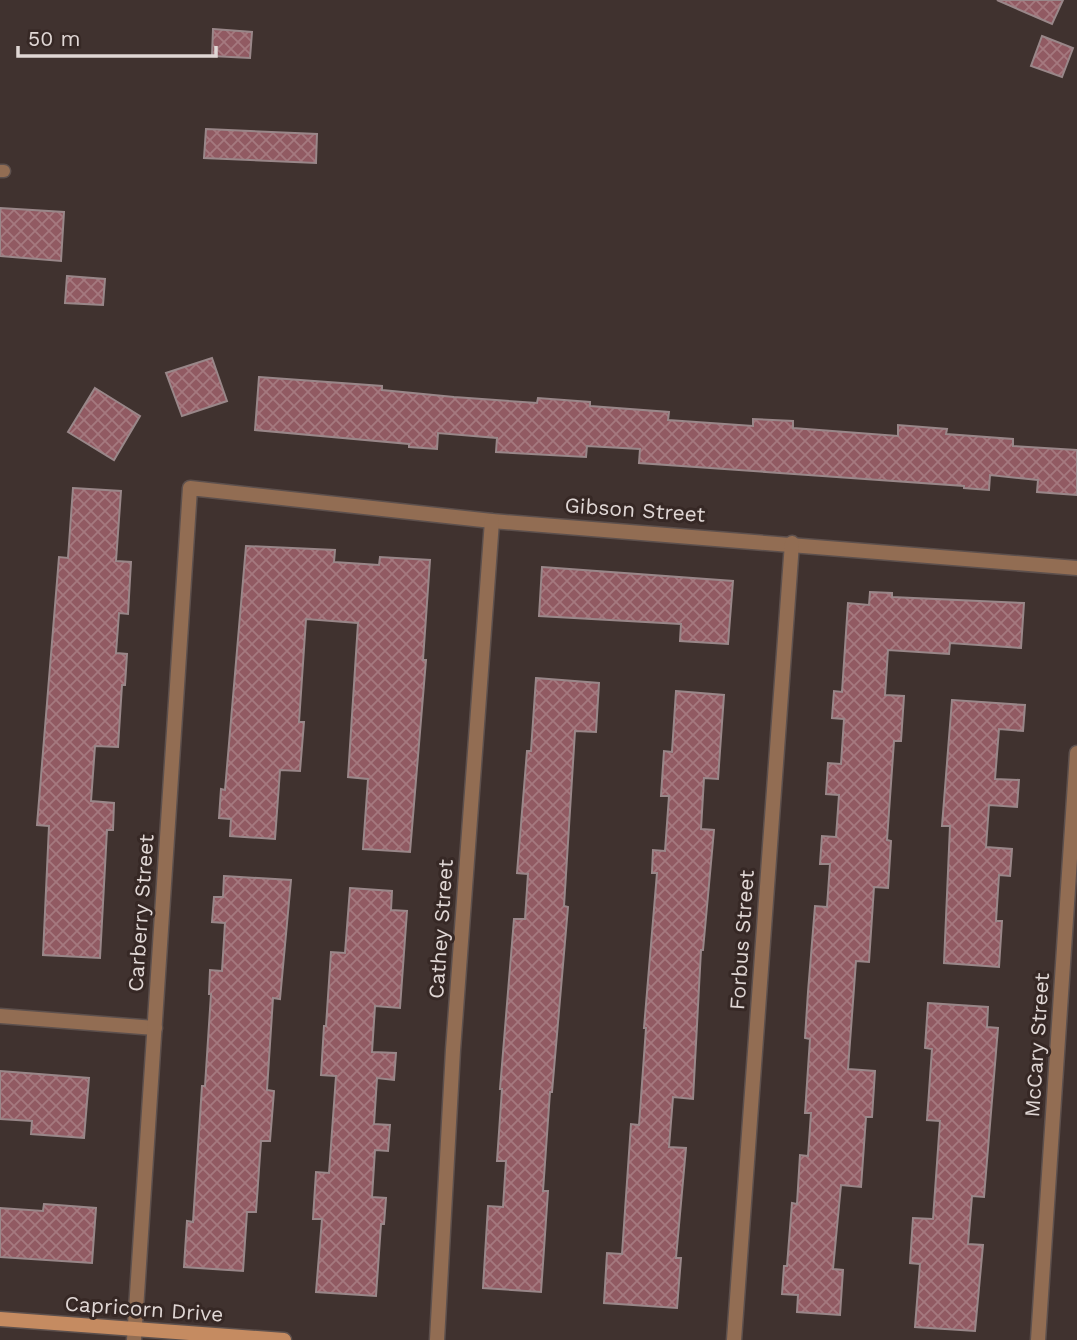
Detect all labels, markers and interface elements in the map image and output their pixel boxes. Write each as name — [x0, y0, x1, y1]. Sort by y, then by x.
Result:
scale bar — [18, 14, 215, 58]
text: 50 m — [28, 26, 80, 51]
street label: Gibson Street — [564, 492, 706, 527]
street label: Carberry Street — [123, 833, 158, 993]
street label: Cathey Street — [423, 858, 458, 1000]
street label: Forbus Street — [724, 869, 759, 1011]
street label: McCary Street — [1019, 972, 1054, 1118]
street label: Capricorn Drive — [64, 1290, 224, 1327]

